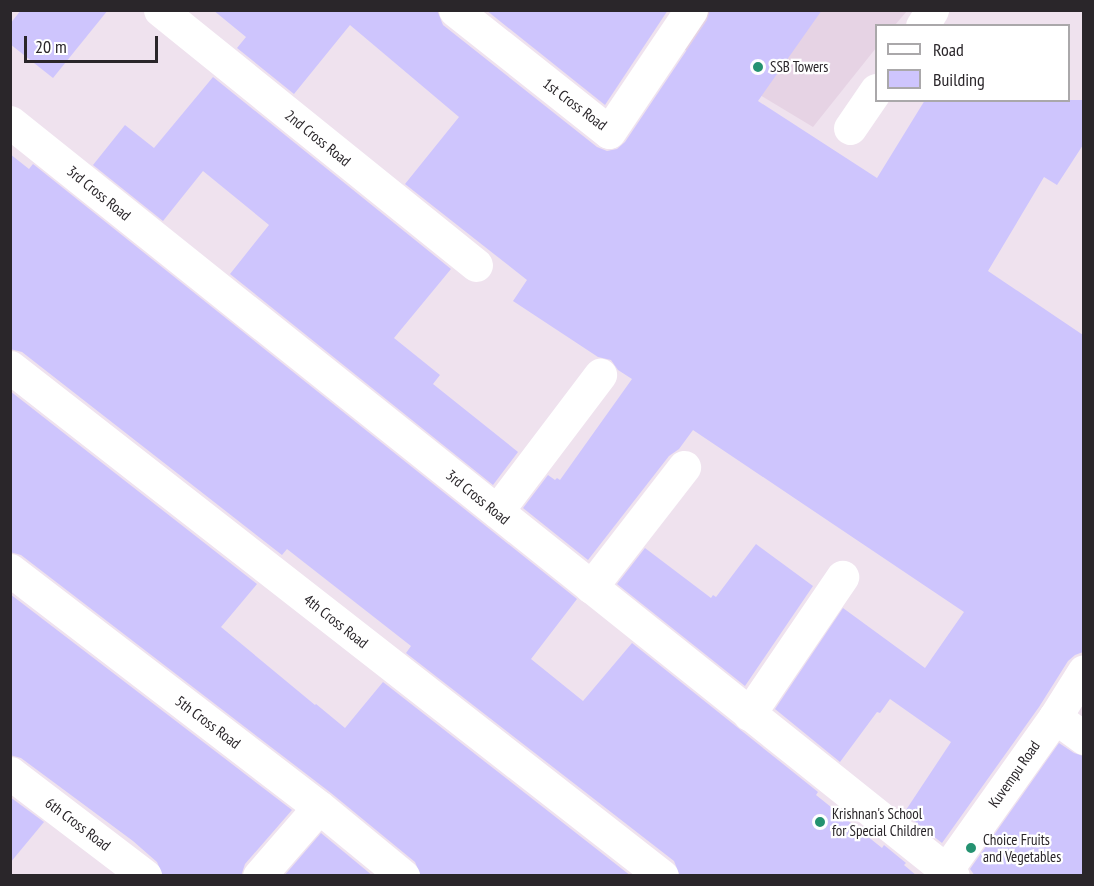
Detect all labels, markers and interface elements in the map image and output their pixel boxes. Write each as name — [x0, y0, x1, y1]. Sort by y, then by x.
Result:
scale bar — [27, 24, 160, 62]
legend — [875, 24, 1070, 102]
text: 20 m — [35, 35, 67, 58]
text: Road — [933, 38, 964, 61]
place label: SSB Towers — [770, 58, 829, 76]
marker: SSB Towers — [751, 60, 765, 74]
text: Building — [933, 68, 985, 91]
street label: 1st Cross Road — [540, 74, 610, 134]
street label: 2nd Cross Road — [282, 106, 354, 170]
street label: 3rd Cross Road — [64, 162, 134, 224]
street label: 3rd Cross Road — [443, 466, 513, 528]
street label: 4th Cross Road — [300, 590, 372, 652]
street label: 5th Cross Road — [172, 692, 244, 752]
street label: Kuvempu Road — [984, 737, 1044, 811]
street label: 6th Cross Road — [42, 794, 114, 854]
place label: Krishnan's School for Special Children — [832, 804, 933, 839]
marker: Krishnan's School for Special Children — [813, 815, 827, 829]
place label: Choice Fruits and Vegetables — [983, 830, 1062, 865]
marker: Choice Fruits and Vegetables — [964, 841, 978, 855]

